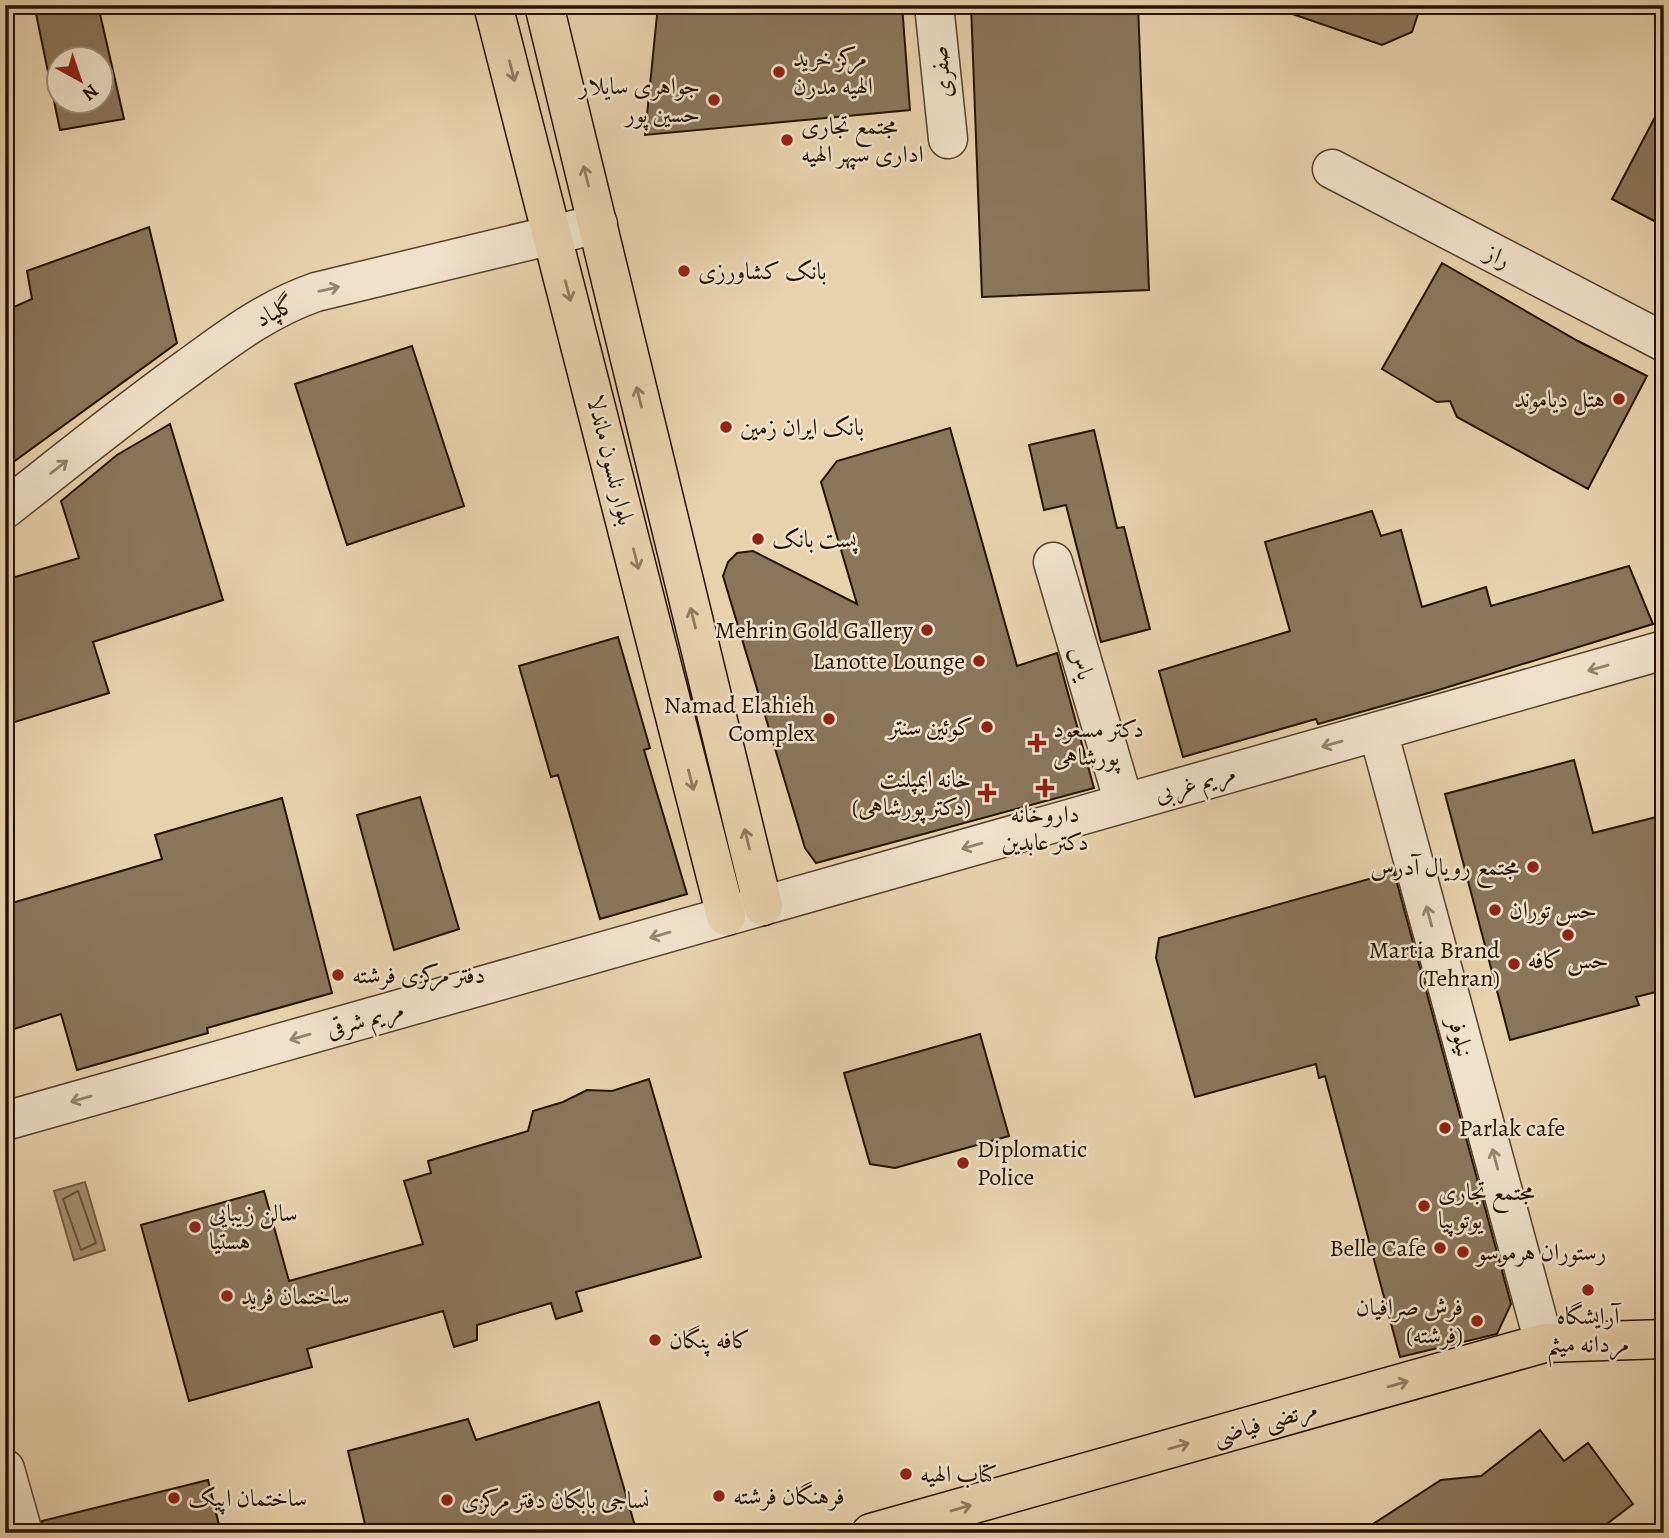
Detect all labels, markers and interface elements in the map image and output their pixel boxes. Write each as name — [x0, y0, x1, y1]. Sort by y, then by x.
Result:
place label: مرکز خرید الهیه مدرن — [793, 42, 873, 102]
street label: صفری — [922, 44, 960, 100]
north arrow — [46, 46, 116, 116]
one-way arrow — [506, 59, 519, 82]
marker: مرکز خرید الهیه مدرن — [771, 64, 787, 80]
place label: جواهری سایلار حسین پور — [577, 70, 700, 131]
text: N — [77, 78, 104, 107]
marker: جواهری سایلار حسین پور — [706, 92, 722, 108]
place label: مجتمع تجاری اداری سپهر الهیه — [801, 110, 924, 170]
marker: مجتمع تجاری اداری سپهر الهیه — [779, 132, 795, 148]
one-way arrow — [579, 165, 592, 188]
street label: راز — [1478, 235, 1516, 276]
place label: بانک کشاورزی — [698, 255, 827, 287]
marker: بانک کشاورزی — [676, 263, 692, 279]
one-way arrow — [562, 279, 575, 302]
one-way arrow — [317, 282, 340, 295]
street label: گلپاد — [250, 287, 300, 335]
place label: هتل دیاموند — [1514, 383, 1605, 416]
one-way arrow — [632, 386, 646, 409]
street label: بلوار نلسون ماندلا — [579, 391, 643, 529]
marker: هتل دیاموند — [1611, 391, 1627, 407]
place label: بانک ایران زمین — [740, 411, 864, 443]
marker: بانک ایران زمین — [718, 419, 734, 435]
one-way arrow — [49, 459, 67, 474]
place label: پست بانک — [772, 523, 859, 555]
marker: پست بانک — [750, 531, 766, 547]
one-way arrow — [630, 548, 643, 570]
one-way arrow — [686, 607, 699, 630]
place label: Mehrin Gold Gallery — [715, 614, 913, 646]
marker: Mehrin Gold Gallery — [919, 622, 935, 638]
street label: یاس — [1062, 642, 1102, 685]
place label: Lanotte Lounge — [812, 645, 965, 677]
marker: Lanotte Lounge — [971, 653, 987, 669]
one-way arrow — [1587, 663, 1609, 676]
place label: Namad Elahieh Complex — [664, 689, 816, 749]
marker: Namad Elahieh Complex — [821, 711, 837, 727]
place label: کوئین سنتر — [886, 711, 973, 743]
place label: دکتر مسعود پورشاهی — [1053, 713, 1144, 774]
marker: کوئین سنتر — [979, 719, 995, 735]
marker: دکتر مسعود پورشاهی — [1027, 733, 1047, 753]
one-way arrow — [1321, 738, 1344, 751]
street label: مریم غربی — [1151, 756, 1241, 815]
place label: خانه ایمپلنت (دکتر پورشاهی) — [852, 763, 971, 824]
one-way arrow — [685, 768, 698, 791]
marker: داروخانه دکتر عابدین — [1037, 780, 1053, 796]
marker: خانه ایمپلنت (دکتر پورشاهی) — [977, 783, 997, 803]
place label: داروخانه دکتر عابدین — [1001, 798, 1089, 858]
one-way arrow — [740, 828, 753, 851]
one-way arrow — [961, 841, 983, 854]
place label: مجتمع رویال آدرس — [1370, 851, 1519, 889]
marker: مجتمع رویال آدرس — [1525, 859, 1541, 875]
place label: حس توران — [1509, 894, 1597, 926]
marker: حس توران — [1487, 902, 1503, 918]
one-way arrow — [1421, 905, 1434, 927]
marker: حس کافه — [1560, 927, 1576, 943]
one-way arrow — [649, 929, 672, 942]
place label: Martia Brand (Tehran) — [1369, 934, 1500, 994]
place label: حس کافه — [1527, 944, 1609, 976]
marker: Martia Brand (Tehran) — [1506, 956, 1522, 972]
place label: دفتر مرکزی فرشته — [352, 959, 485, 992]
marker: دفتر مرکزی فرشته — [330, 967, 346, 983]
street label: مریم شرقی — [322, 993, 409, 1050]
street label: نیلوفر — [1440, 1011, 1482, 1060]
one-way arrow — [289, 1032, 311, 1045]
one-way arrow — [70, 1094, 92, 1107]
place label: Parlak cafe — [1459, 1112, 1565, 1144]
marker: Parlak cafe — [1437, 1120, 1453, 1136]
place label: Diplomatic Police — [977, 1133, 1087, 1193]
one-way arrow — [1487, 1148, 1500, 1170]
marker: Diplomatic Police — [955, 1155, 971, 1171]
place label: مجتمع تجاری یوتوپیا — [1438, 1176, 1535, 1237]
place label: سالن زیبایی هستیا — [209, 1197, 298, 1257]
marker: مجتمع تجاری یوتوپیا — [1416, 1198, 1432, 1214]
marker: سالن زیبایی هستیا — [187, 1219, 203, 1235]
place label: Belle Cafe — [1329, 1232, 1426, 1264]
place label: رستوران هرموسو — [1475, 1236, 1606, 1268]
marker: Belle Cafe — [1432, 1240, 1448, 1256]
marker: رستوران هرموسو — [1455, 1244, 1471, 1260]
place label: ساختمان فرید — [241, 1280, 350, 1312]
marker: آرایشگاه مردانه میثم — [1580, 1282, 1596, 1298]
marker: ساختمان فرید — [219, 1288, 235, 1304]
place label: فرش صرافیان (فرشته) — [1356, 1291, 1463, 1351]
place label: آرایشگاه مردانه میثم — [1547, 1300, 1629, 1368]
marker: فرش صرافیان (فرشته) — [1469, 1313, 1485, 1329]
place label: کافه پنگان — [669, 1324, 750, 1357]
marker: کافه پنگان — [647, 1332, 663, 1348]
one-way arrow — [1387, 1377, 1409, 1390]
street label: مرتضی فیاضی — [1209, 1392, 1321, 1453]
one-way arrow — [1168, 1439, 1190, 1452]
place label: کتاب الهیه — [920, 1458, 997, 1490]
marker: کتاب الهیه — [898, 1466, 914, 1482]
place label: فرهنگان فرشته — [733, 1480, 845, 1512]
place label: ساختمان اپیک — [188, 1482, 307, 1515]
place label: نساجی بابکان دفتر مرکزی — [461, 1484, 649, 1517]
marker: فرهنگان فرشته — [711, 1488, 727, 1504]
marker: ساختمان اپیک — [166, 1490, 182, 1506]
marker: نساجی بابکان دفتر مرکزی — [439, 1492, 455, 1508]
one-way arrow — [949, 1500, 971, 1513]

